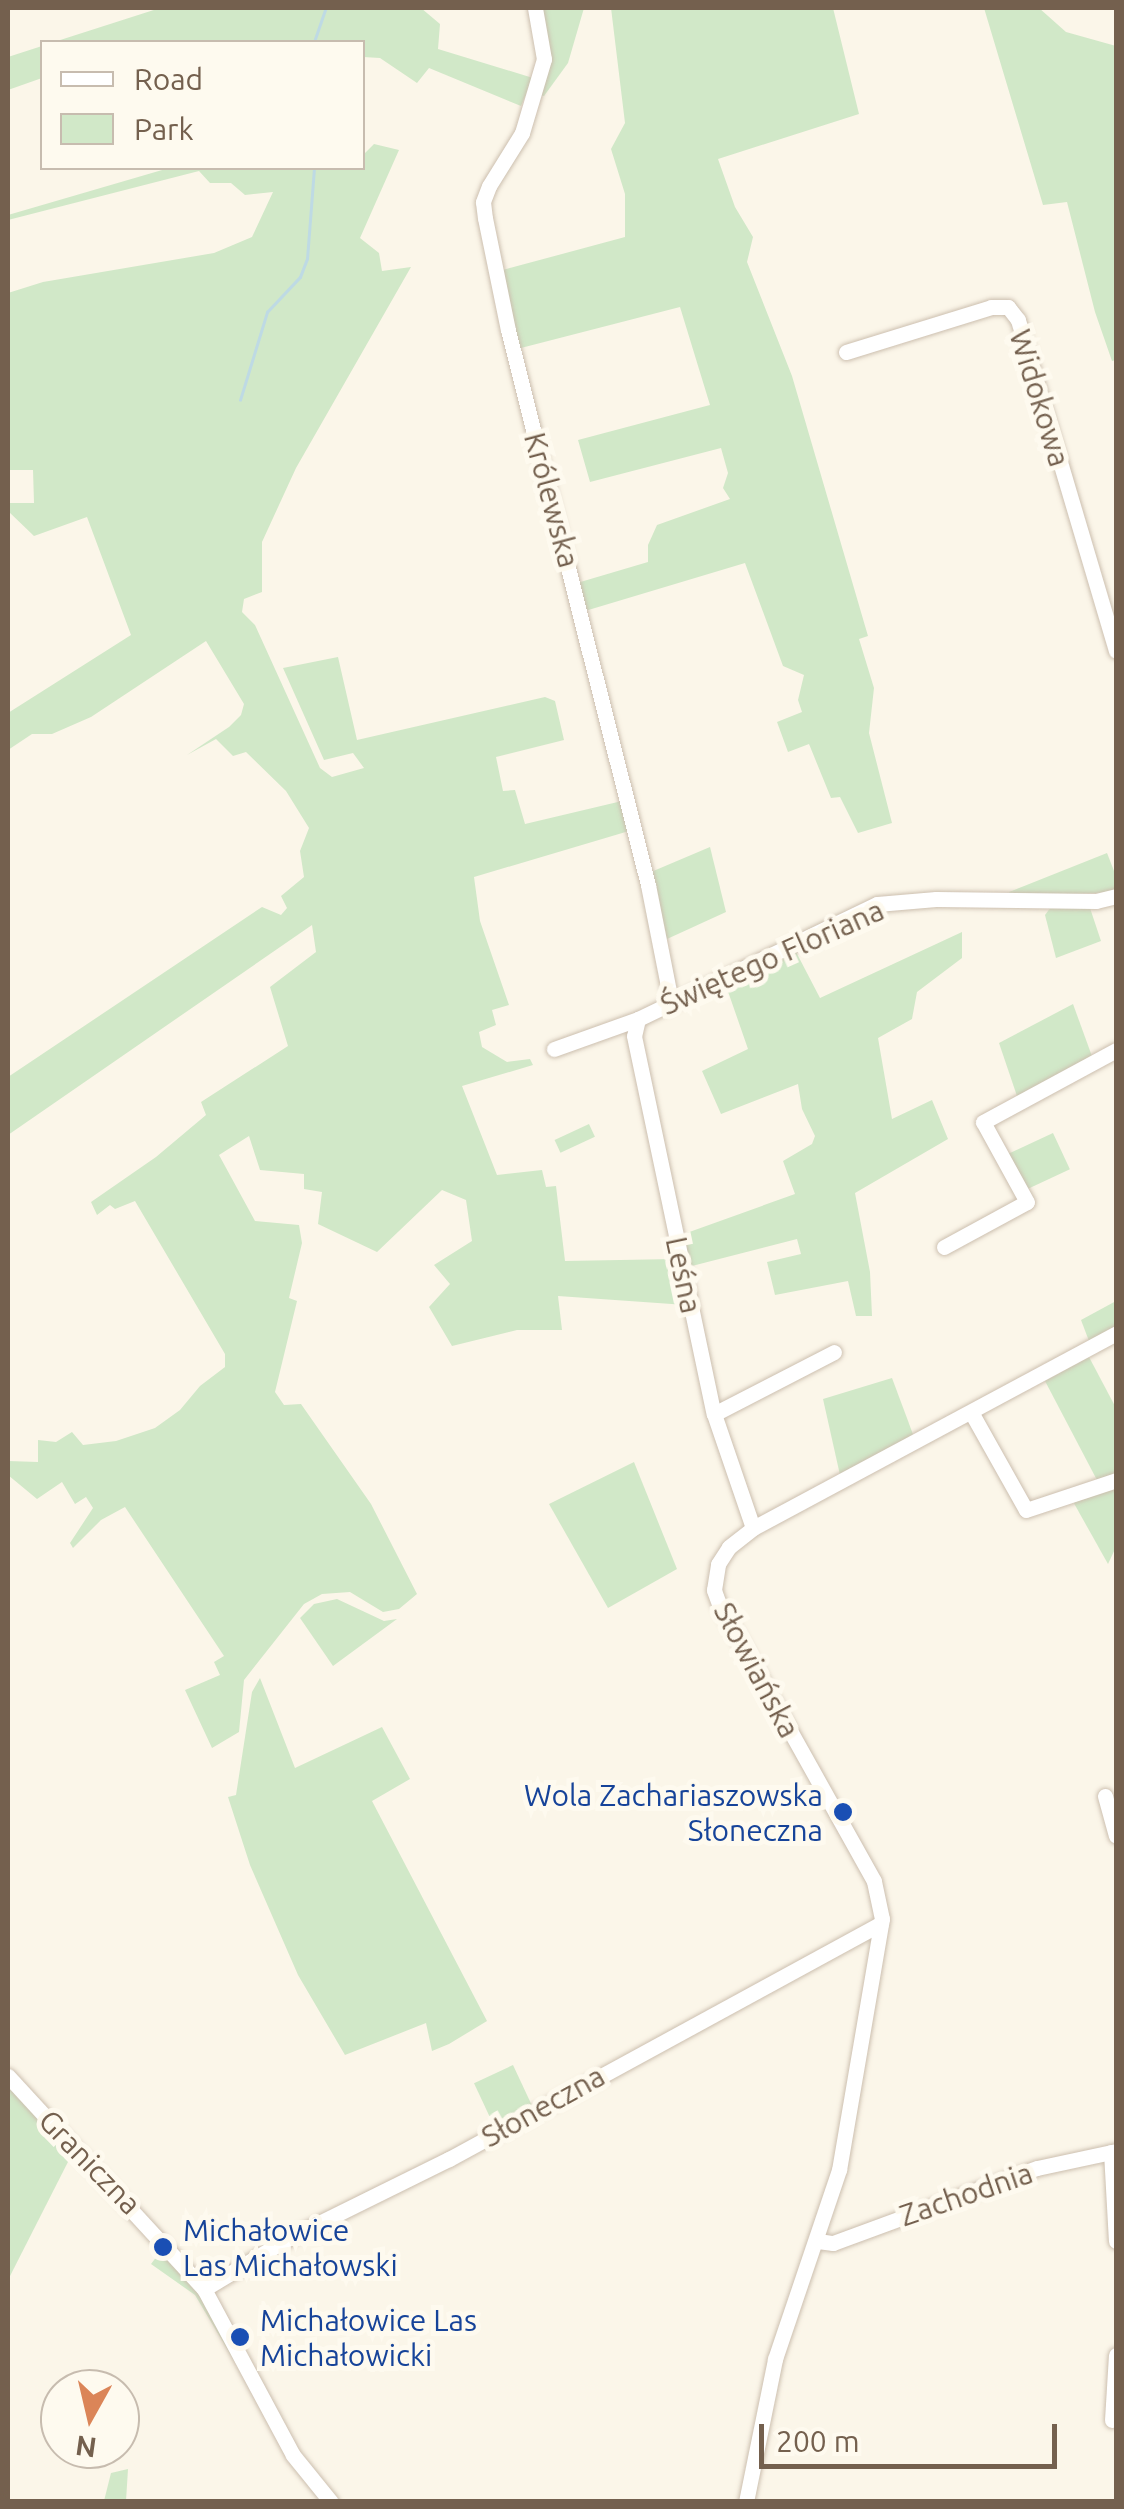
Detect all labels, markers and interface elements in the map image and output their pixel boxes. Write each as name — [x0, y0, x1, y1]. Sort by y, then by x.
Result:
legend — [40, 40, 365, 170]
text: Road — [134, 62, 203, 96]
text: Park — [134, 112, 194, 146]
street label: Widokowa — [1002, 325, 1078, 471]
street label: Królewska — [517, 428, 587, 572]
street label: Świętego Floriana — [655, 892, 889, 1022]
street label: Leśna — [658, 1233, 710, 1317]
street label: Słowiańska — [706, 1596, 808, 1744]
place label: Wola Zachariaszowska Słoneczna — [524, 1777, 823, 1848]
marker: Wola Zachariaszowska Słoneczna — [832, 1801, 854, 1823]
street label: Słoneczna — [475, 2057, 611, 2155]
street label: Graniczna — [31, 2102, 149, 2222]
street label: Zachodnia — [895, 2154, 1037, 2234]
place label: Michałowice Las Michałowski — [183, 2212, 398, 2282]
marker: Michałowice Las Michałowski — [152, 2236, 174, 2258]
place label: Michałowice Las Michałowicki — [260, 2302, 477, 2372]
marker: Michałowice Las Michałowicki — [229, 2326, 251, 2348]
north arrow — [40, 2369, 140, 2469]
scale bar — [764, 2404, 1062, 2466]
text: 200 m — [776, 2424, 860, 2458]
text: N — [74, 2430, 99, 2464]

